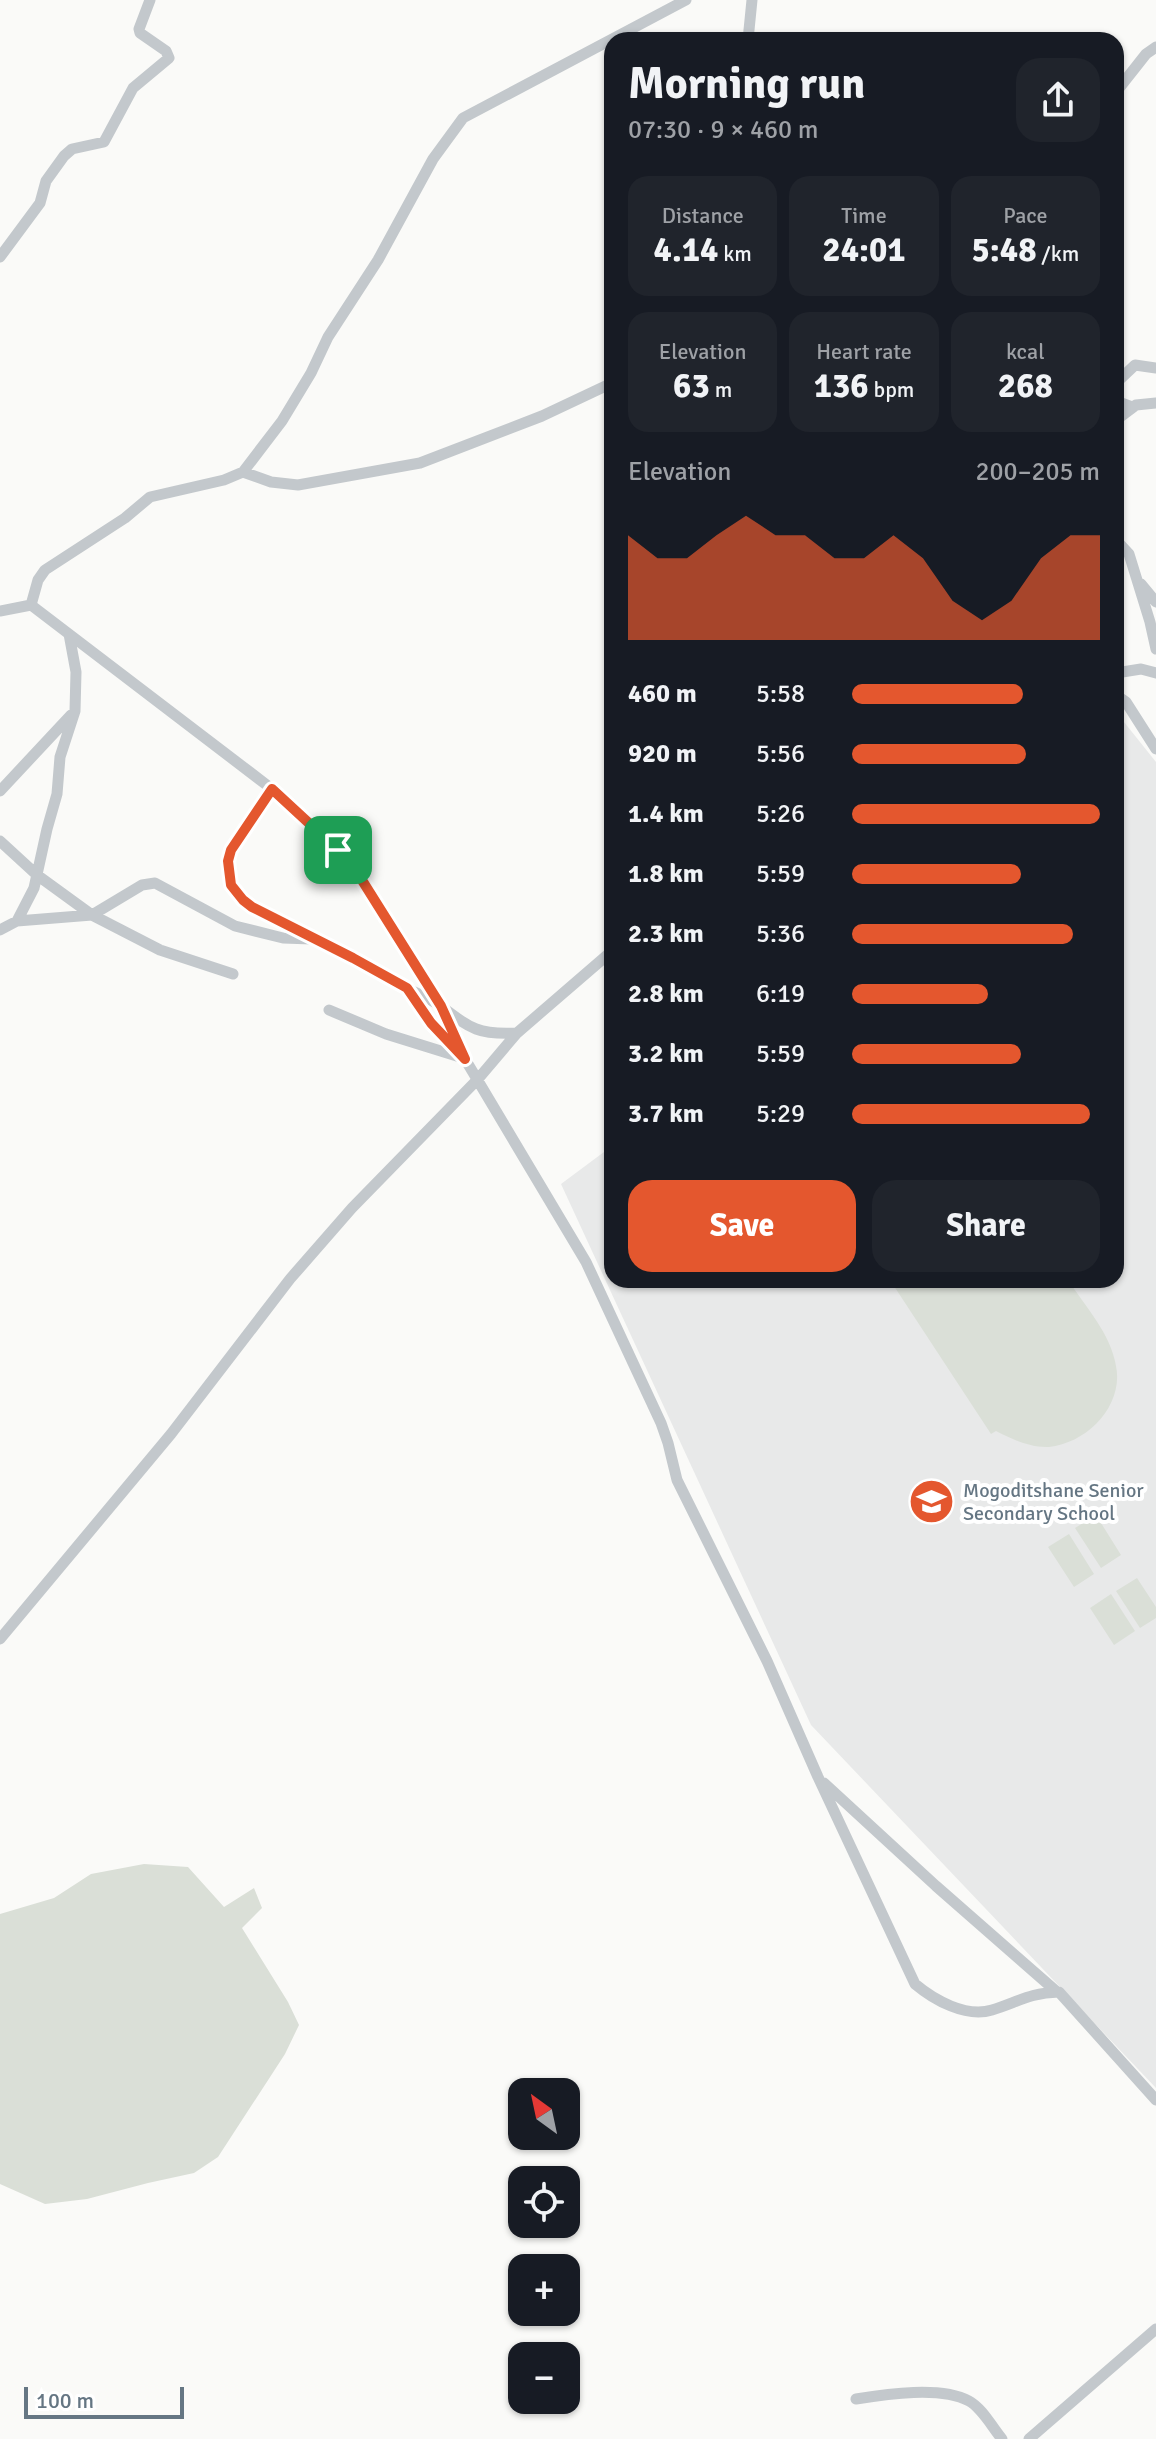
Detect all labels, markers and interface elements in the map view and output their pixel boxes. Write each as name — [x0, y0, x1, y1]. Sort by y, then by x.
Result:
text: Morning run — [628, 57, 865, 111]
button: share — [1016, 58, 1100, 142]
text: 07:30 · 9 × 460 m — [628, 114, 819, 146]
text: Distance — [662, 202, 744, 229]
text: Time — [841, 202, 887, 229]
text: Pace — [1003, 202, 1047, 229]
text: 4.14 — [654, 229, 718, 271]
text: 24:01 — [822, 229, 906, 271]
text: 5:48 — [971, 229, 1037, 271]
text: km — [718, 240, 752, 267]
text: /km — [1037, 240, 1079, 267]
text: Elevation — [659, 338, 746, 365]
text: Heart rate — [816, 338, 912, 365]
text: kcal — [1006, 338, 1045, 365]
text: 63 — [673, 365, 710, 407]
text: 136 — [814, 365, 869, 407]
text: 268 — [998, 365, 1053, 407]
text: m — [710, 376, 732, 403]
text: bpm — [869, 376, 914, 403]
text: Elevation — [628, 456, 732, 488]
text: 200–205 m — [976, 456, 1100, 488]
text: 460 m — [628, 678, 697, 710]
text: 5:58 — [756, 678, 805, 710]
text: 920 m — [628, 738, 697, 770]
text: 5:56 — [756, 738, 805, 770]
text: 1.4 km — [628, 798, 704, 830]
text: 5:26 — [756, 798, 805, 830]
pin — [304, 816, 372, 884]
icon: arrive — [316, 828, 360, 872]
text: 1.8 km — [628, 858, 704, 890]
text: 5:59 — [756, 858, 805, 890]
text: 2.3 km — [628, 918, 704, 950]
text: 5:36 — [756, 918, 805, 950]
text: 2.8 km — [628, 978, 704, 1010]
text: 6:19 — [756, 978, 805, 1010]
text: 3.2 km — [628, 1038, 704, 1070]
text: 5:59 — [756, 1038, 805, 1070]
text: 3.7 km — [628, 1098, 704, 1130]
text: 5:29 — [756, 1098, 805, 1130]
button: Save — [628, 1180, 856, 1272]
button: Share — [872, 1180, 1100, 1272]
school or university icon: Mogoditshane Senior Secondary School — [908, 1478, 956, 1526]
place label: Mogoditshane Senior Secondary School — [963, 1478, 1144, 1526]
north arrow — [508, 2078, 580, 2150]
map controls — [508, 2078, 580, 2414]
button: locate — [508, 2166, 580, 2238]
button: + — [508, 2254, 580, 2326]
button: − — [508, 2342, 580, 2414]
scale bar — [24, 2383, 184, 2419]
text: 100 m — [36, 2387, 94, 2414]

